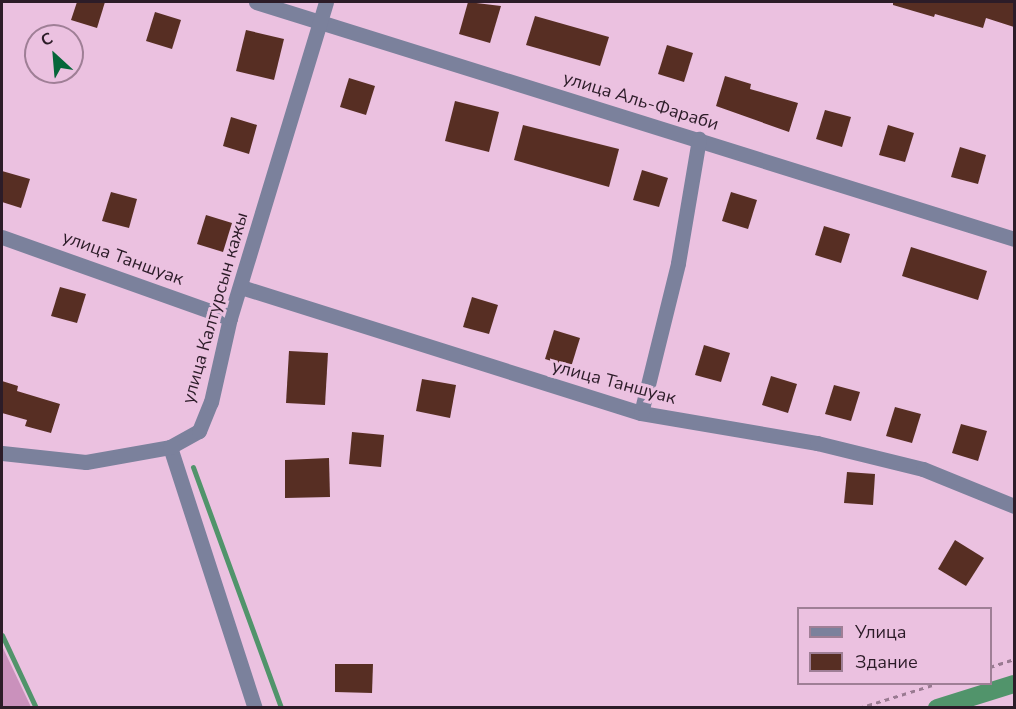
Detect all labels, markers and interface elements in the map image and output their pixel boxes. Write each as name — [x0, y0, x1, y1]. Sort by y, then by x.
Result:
north arrow — [24, 24, 84, 84]
text: С — [37, 27, 57, 52]
street label: улица Аль-Фараби — [561, 67, 721, 135]
street label: улица Калтурсын кажы — [177, 210, 253, 406]
street label: улица Таншуак — [59, 226, 187, 290]
street label: улица Таншуак — [550, 355, 678, 409]
legend — [797, 607, 992, 685]
text: Улица — [855, 620, 906, 644]
text: Здание — [855, 650, 918, 674]

